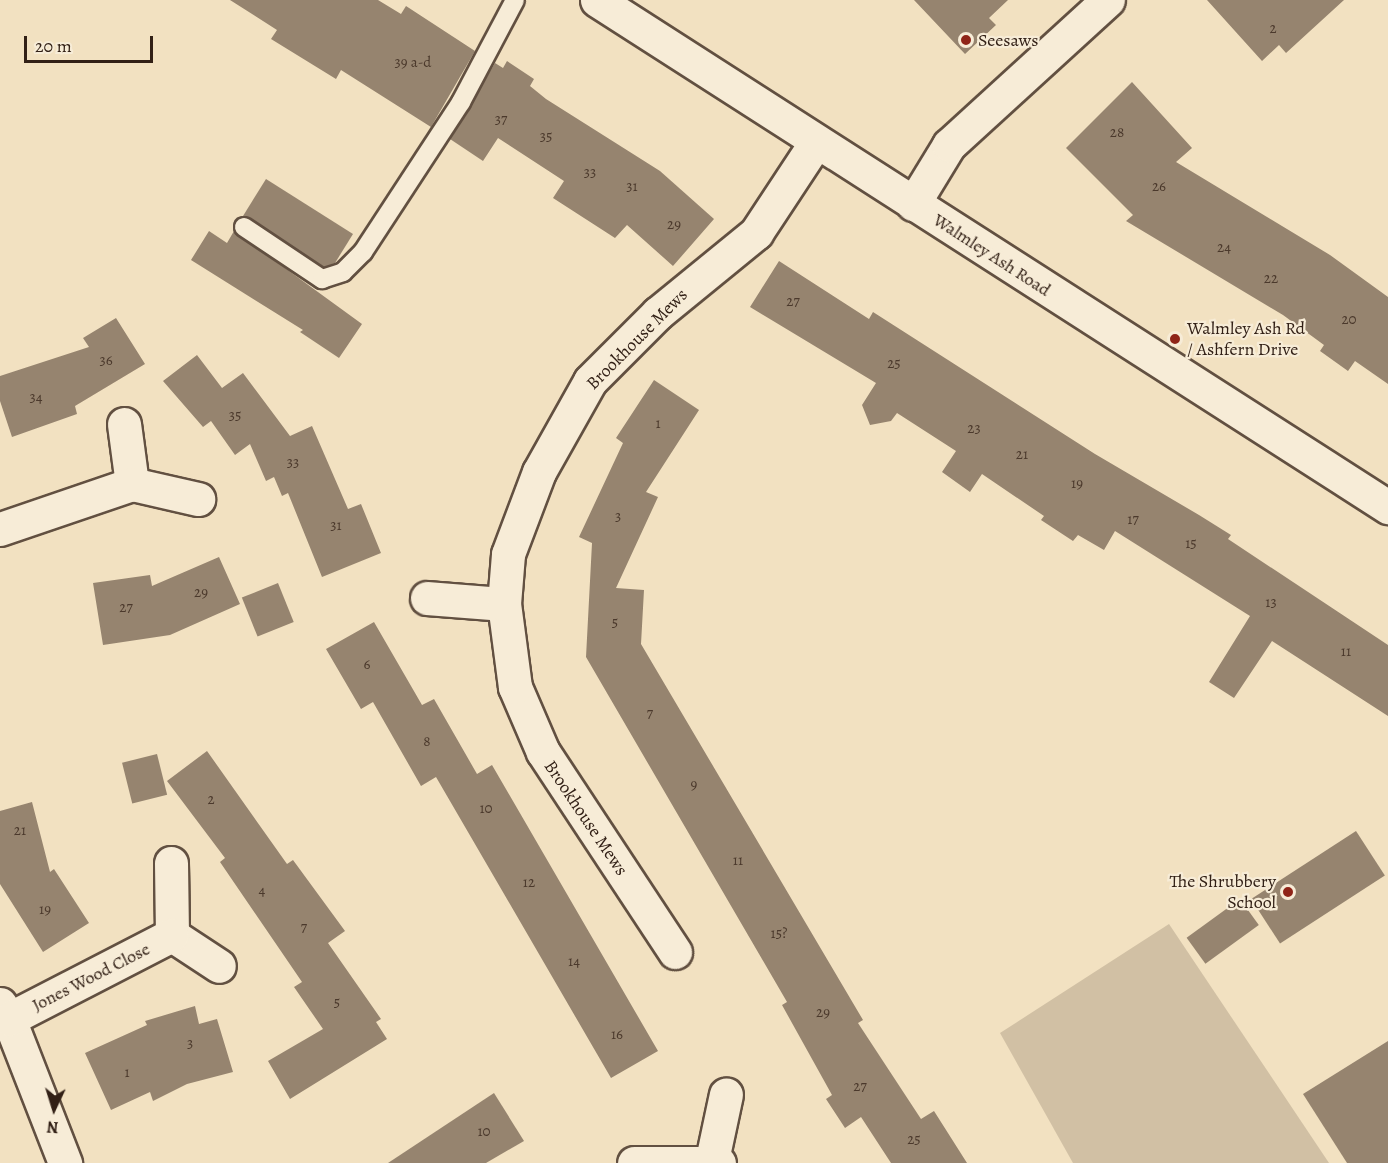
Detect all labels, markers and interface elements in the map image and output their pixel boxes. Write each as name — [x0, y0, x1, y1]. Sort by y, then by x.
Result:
house number: 2 — [1269, 20, 1277, 38]
scale bar — [27, 24, 156, 62]
place label: Seesaws — [978, 29, 1039, 51]
marker: Seesaws — [959, 33, 973, 47]
text: 20 m — [35, 34, 72, 58]
house number: 39 a-d — [395, 54, 431, 72]
house number: 37 — [495, 111, 507, 129]
house number: 28 — [1110, 124, 1124, 142]
house number: 35 — [540, 128, 552, 146]
house number: 33 — [584, 164, 596, 182]
house number: 31 — [626, 178, 638, 196]
house number: 26 — [1152, 178, 1166, 196]
street label: Walmley Ash Road — [929, 209, 1055, 301]
house number: 29 — [667, 216, 681, 234]
house number: 24 — [1217, 239, 1231, 257]
house number: 22 — [1264, 270, 1278, 288]
street label: Brookhouse Mews — [582, 284, 692, 394]
house number: 27 — [786, 293, 800, 311]
house number: 20 — [1341, 311, 1357, 329]
place label: Walmley Ash Rd / Ashfern Drive — [1187, 318, 1305, 360]
marker: Walmley Ash Rd / Ashfern Drive — [1168, 332, 1182, 346]
house number: 36 — [99, 352, 113, 370]
house number: 25 — [887, 355, 901, 373]
house number: 34 — [29, 389, 43, 407]
house number: 35 — [229, 407, 241, 425]
house number: 1 — [655, 415, 661, 433]
house number: 23 — [967, 420, 981, 438]
house number: 21 — [1016, 446, 1028, 464]
house number: 33 — [287, 454, 299, 472]
house number: 19 — [1071, 475, 1083, 493]
house number: 3 — [615, 508, 621, 526]
house number: 17 — [1127, 511, 1139, 529]
house number: 31 — [330, 517, 342, 535]
house number: 15 — [1185, 535, 1197, 553]
house number: 29 — [194, 584, 208, 602]
house number: 13 — [1265, 594, 1277, 612]
house number: 27 — [119, 599, 133, 617]
house number: 5 — [612, 614, 618, 632]
house number: 11 — [1341, 643, 1351, 661]
house number: 6 — [364, 656, 370, 674]
house number: 7 — [647, 705, 653, 723]
house number: 8 — [423, 733, 431, 751]
street label: Brookhouse Mews — [540, 756, 632, 880]
house number: 9 — [691, 776, 697, 794]
house number: 2 — [207, 791, 215, 809]
house number: 10 — [479, 800, 493, 818]
house number: 21 — [14, 822, 26, 840]
house number: 11 — [733, 852, 743, 870]
place label: The Shrubbery School — [1169, 871, 1276, 914]
house number: 12 — [523, 874, 535, 892]
house number: 4 — [259, 882, 265, 900]
marker: The Shrubbery School — [1281, 885, 1295, 899]
house number: 19 — [39, 901, 51, 919]
house number: 7 — [301, 919, 307, 937]
house number: 15? — [771, 925, 787, 943]
street label: Jones Wood Close — [28, 938, 154, 1016]
house number: 14 — [568, 953, 580, 971]
house number: 5 — [334, 994, 340, 1012]
house number: 29 — [816, 1004, 830, 1022]
house number: 16 — [611, 1026, 623, 1044]
house number: 3 — [187, 1035, 193, 1053]
house number: 1 — [124, 1064, 130, 1082]
house number: 27 — [853, 1078, 867, 1096]
north arrow — [24, 1079, 84, 1139]
text: N — [46, 1116, 59, 1138]
house number: 10 — [477, 1123, 491, 1141]
house number: 25 — [907, 1131, 921, 1149]

